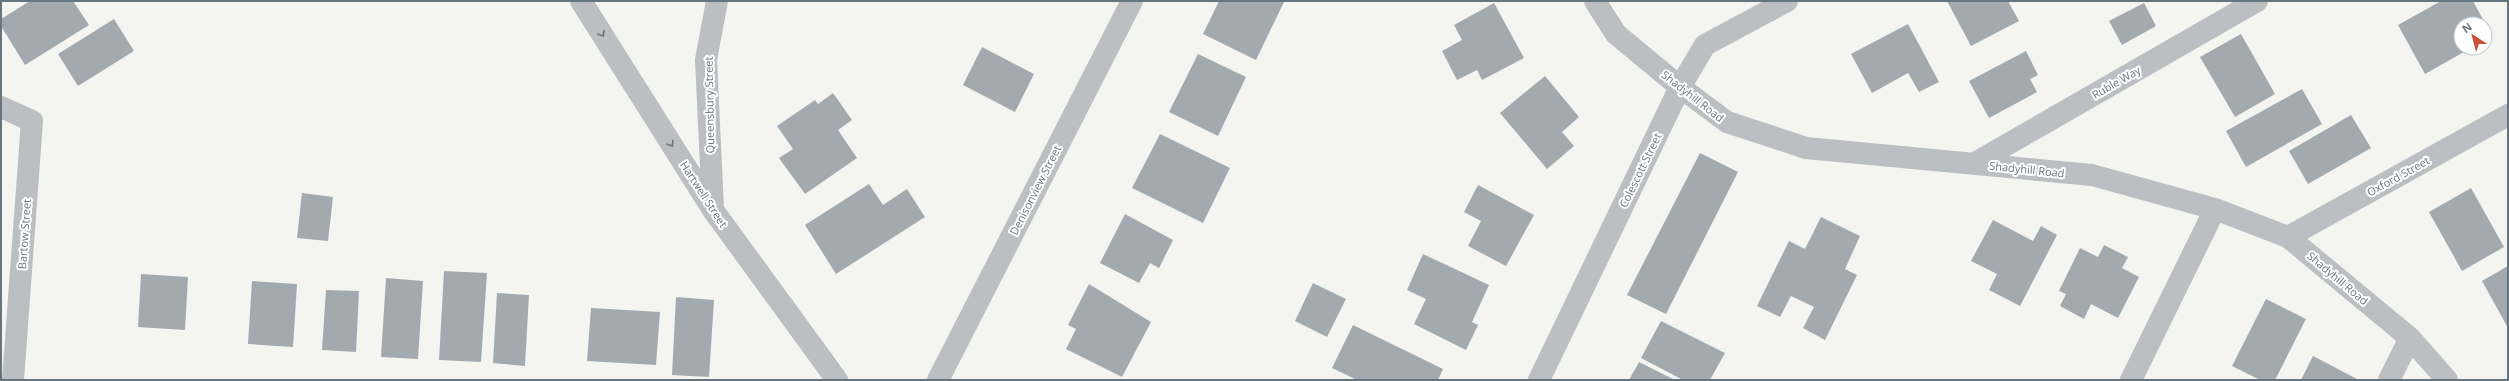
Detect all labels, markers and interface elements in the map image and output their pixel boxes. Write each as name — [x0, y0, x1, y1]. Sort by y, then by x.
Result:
north arrow — [2453, 16, 2493, 56]
text: N — [2459, 19, 2475, 36]
one-way arrow — [597, 30, 604, 37]
street label: Queensbury Street — [701, 56, 717, 153]
street label: Ruble Way — [2089, 62, 2143, 102]
street label: Shadyhill Road — [1659, 67, 1727, 125]
street label: Colescott Street — [1615, 130, 1665, 210]
one-way arrow — [667, 140, 674, 147]
street label: Denisonview Street — [1006, 142, 1064, 237]
street label: Oxford Street — [2364, 153, 2432, 199]
street label: Hartwell Street — [677, 158, 731, 230]
street label: Shadyhill Road — [1989, 158, 2065, 180]
street label: Bartow Street — [14, 198, 34, 270]
street label: Shadyhill Road — [2304, 248, 2372, 308]

